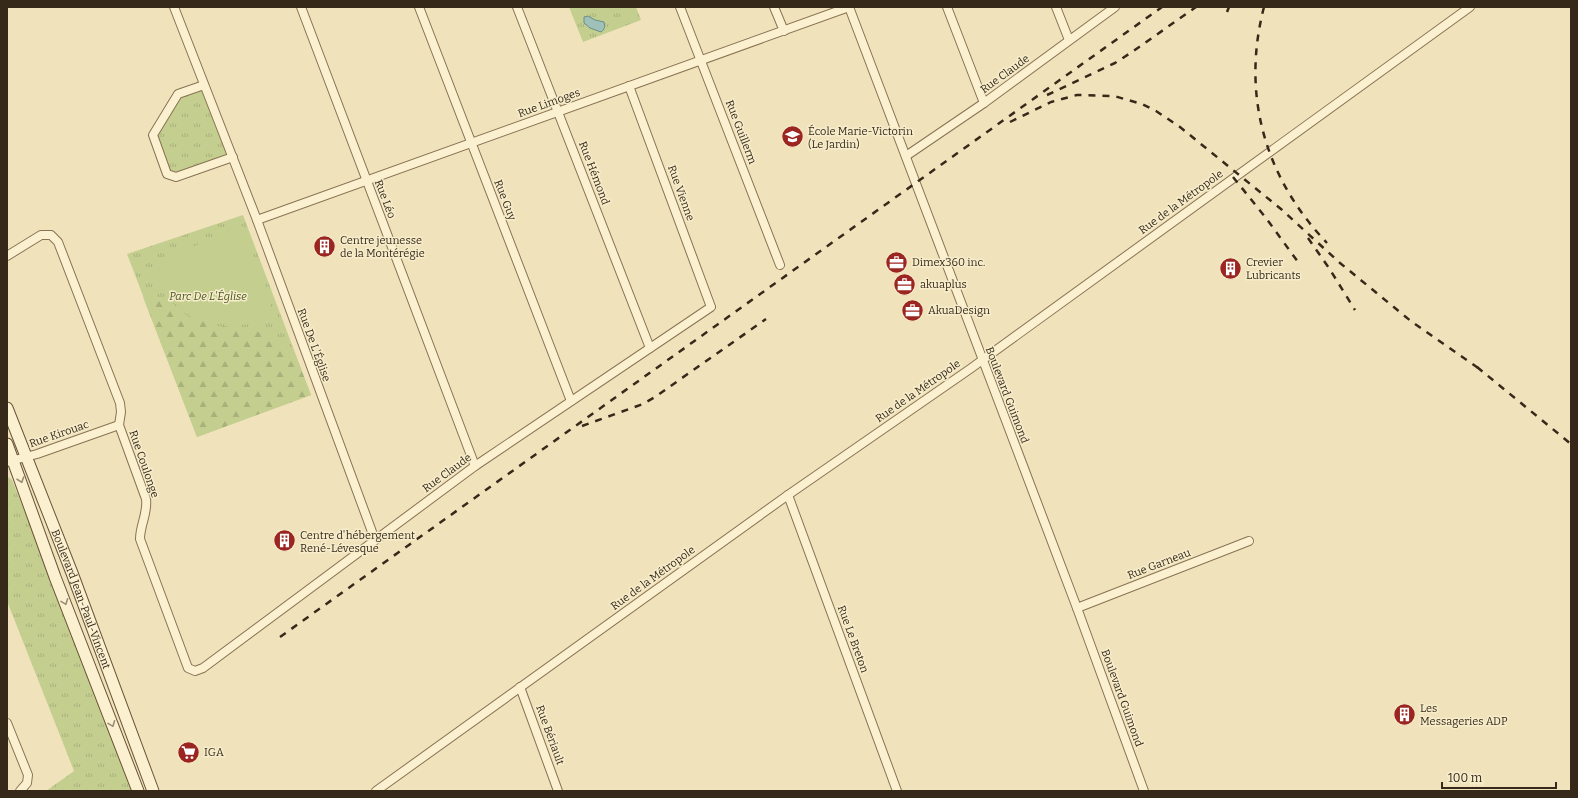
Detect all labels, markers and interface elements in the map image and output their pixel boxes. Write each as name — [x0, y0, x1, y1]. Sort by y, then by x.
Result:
street label: Rue Claude — [978, 52, 1032, 96]
street label: Rue Limoges — [516, 86, 582, 120]
street label: Rue Guillerm — [723, 98, 759, 166]
school or university icon: École Marie-Victorin (Le Jardin) — [779, 124, 805, 150]
place label: École Marie-Victorin (Le Jardin) — [808, 124, 913, 151]
street label: Rue Hémond — [576, 139, 612, 207]
street label: Rue Vienne — [665, 163, 697, 223]
street label: Rue de la Métropole — [1136, 167, 1226, 237]
street label: Rue Léo — [372, 178, 398, 220]
street label: Rue Guy — [491, 178, 519, 222]
building icon: Centre jeunesse de la Montérégie — [311, 233, 337, 259]
place label: Centre jeunesse de la Montérégie — [340, 234, 425, 260]
office icon: Dimex360 inc. — [883, 249, 909, 275]
building icon: Crevier Lubricants — [1217, 255, 1243, 281]
place label: Dimex360 inc. — [912, 256, 985, 269]
place label: Crevier Lubricants — [1246, 256, 1301, 282]
office icon: akuaplus — [891, 271, 917, 297]
place label: akuaplus — [920, 278, 967, 291]
park label: Parc De L'Église — [169, 289, 247, 303]
office icon: AkuaDesign — [900, 297, 926, 323]
place label: AkuaDesign — [928, 304, 990, 317]
street label: Rue De L'Église — [295, 306, 334, 383]
street label: Boulevard Guimond — [983, 345, 1032, 446]
street label: Rue de la Métropole — [873, 357, 963, 425]
street label: Rue Kirouac — [27, 418, 91, 450]
street label: Rue Coulonge — [126, 429, 162, 499]
street label: Rue Claude — [420, 451, 474, 495]
one-way arrow — [16, 477, 24, 484]
street label: Boulevard Jean-Paul-Vincent — [49, 527, 114, 671]
building icon: Centre d'hébergement René-Lévesque — [272, 528, 298, 554]
place label: Centre d'hébergement René-Lévesque — [300, 529, 415, 555]
street label: Rue de la Métropole — [608, 543, 698, 613]
street label: Rue Garneau — [1126, 546, 1193, 582]
one-way arrow — [60, 599, 68, 606]
street label: Rue Le Breton — [835, 603, 871, 675]
street label: Boulevard Guimond — [1098, 648, 1146, 749]
building icon: Les Messageries ADP — [1392, 701, 1418, 727]
place label: Les Messageries ADP — [1420, 702, 1508, 728]
street label: Rue Bériault — [533, 703, 567, 767]
one-way arrow — [108, 720, 116, 727]
supermarket icon: IGA — [176, 739, 202, 765]
place label: IGA — [204, 746, 224, 759]
scale bar — [1442, 764, 1556, 790]
text: 100 m — [1448, 771, 1483, 785]

